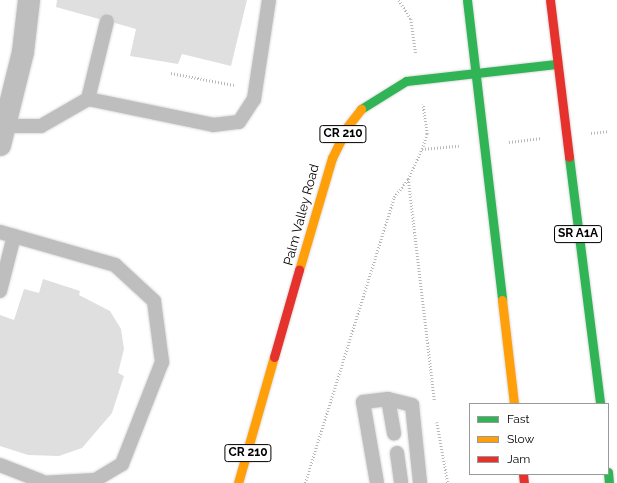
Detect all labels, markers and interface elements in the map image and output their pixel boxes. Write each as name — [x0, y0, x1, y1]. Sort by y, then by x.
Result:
road number: CR 210 — [319, 124, 367, 144]
street label: Palm Valley Road — [281, 162, 323, 268]
road number: SR A1A — [553, 224, 603, 244]
legend — [469, 403, 609, 475]
text: Fast — [507, 412, 530, 426]
text: Slow — [507, 432, 534, 446]
road number: CR 210 — [224, 443, 272, 463]
text: Jam — [507, 452, 530, 466]

